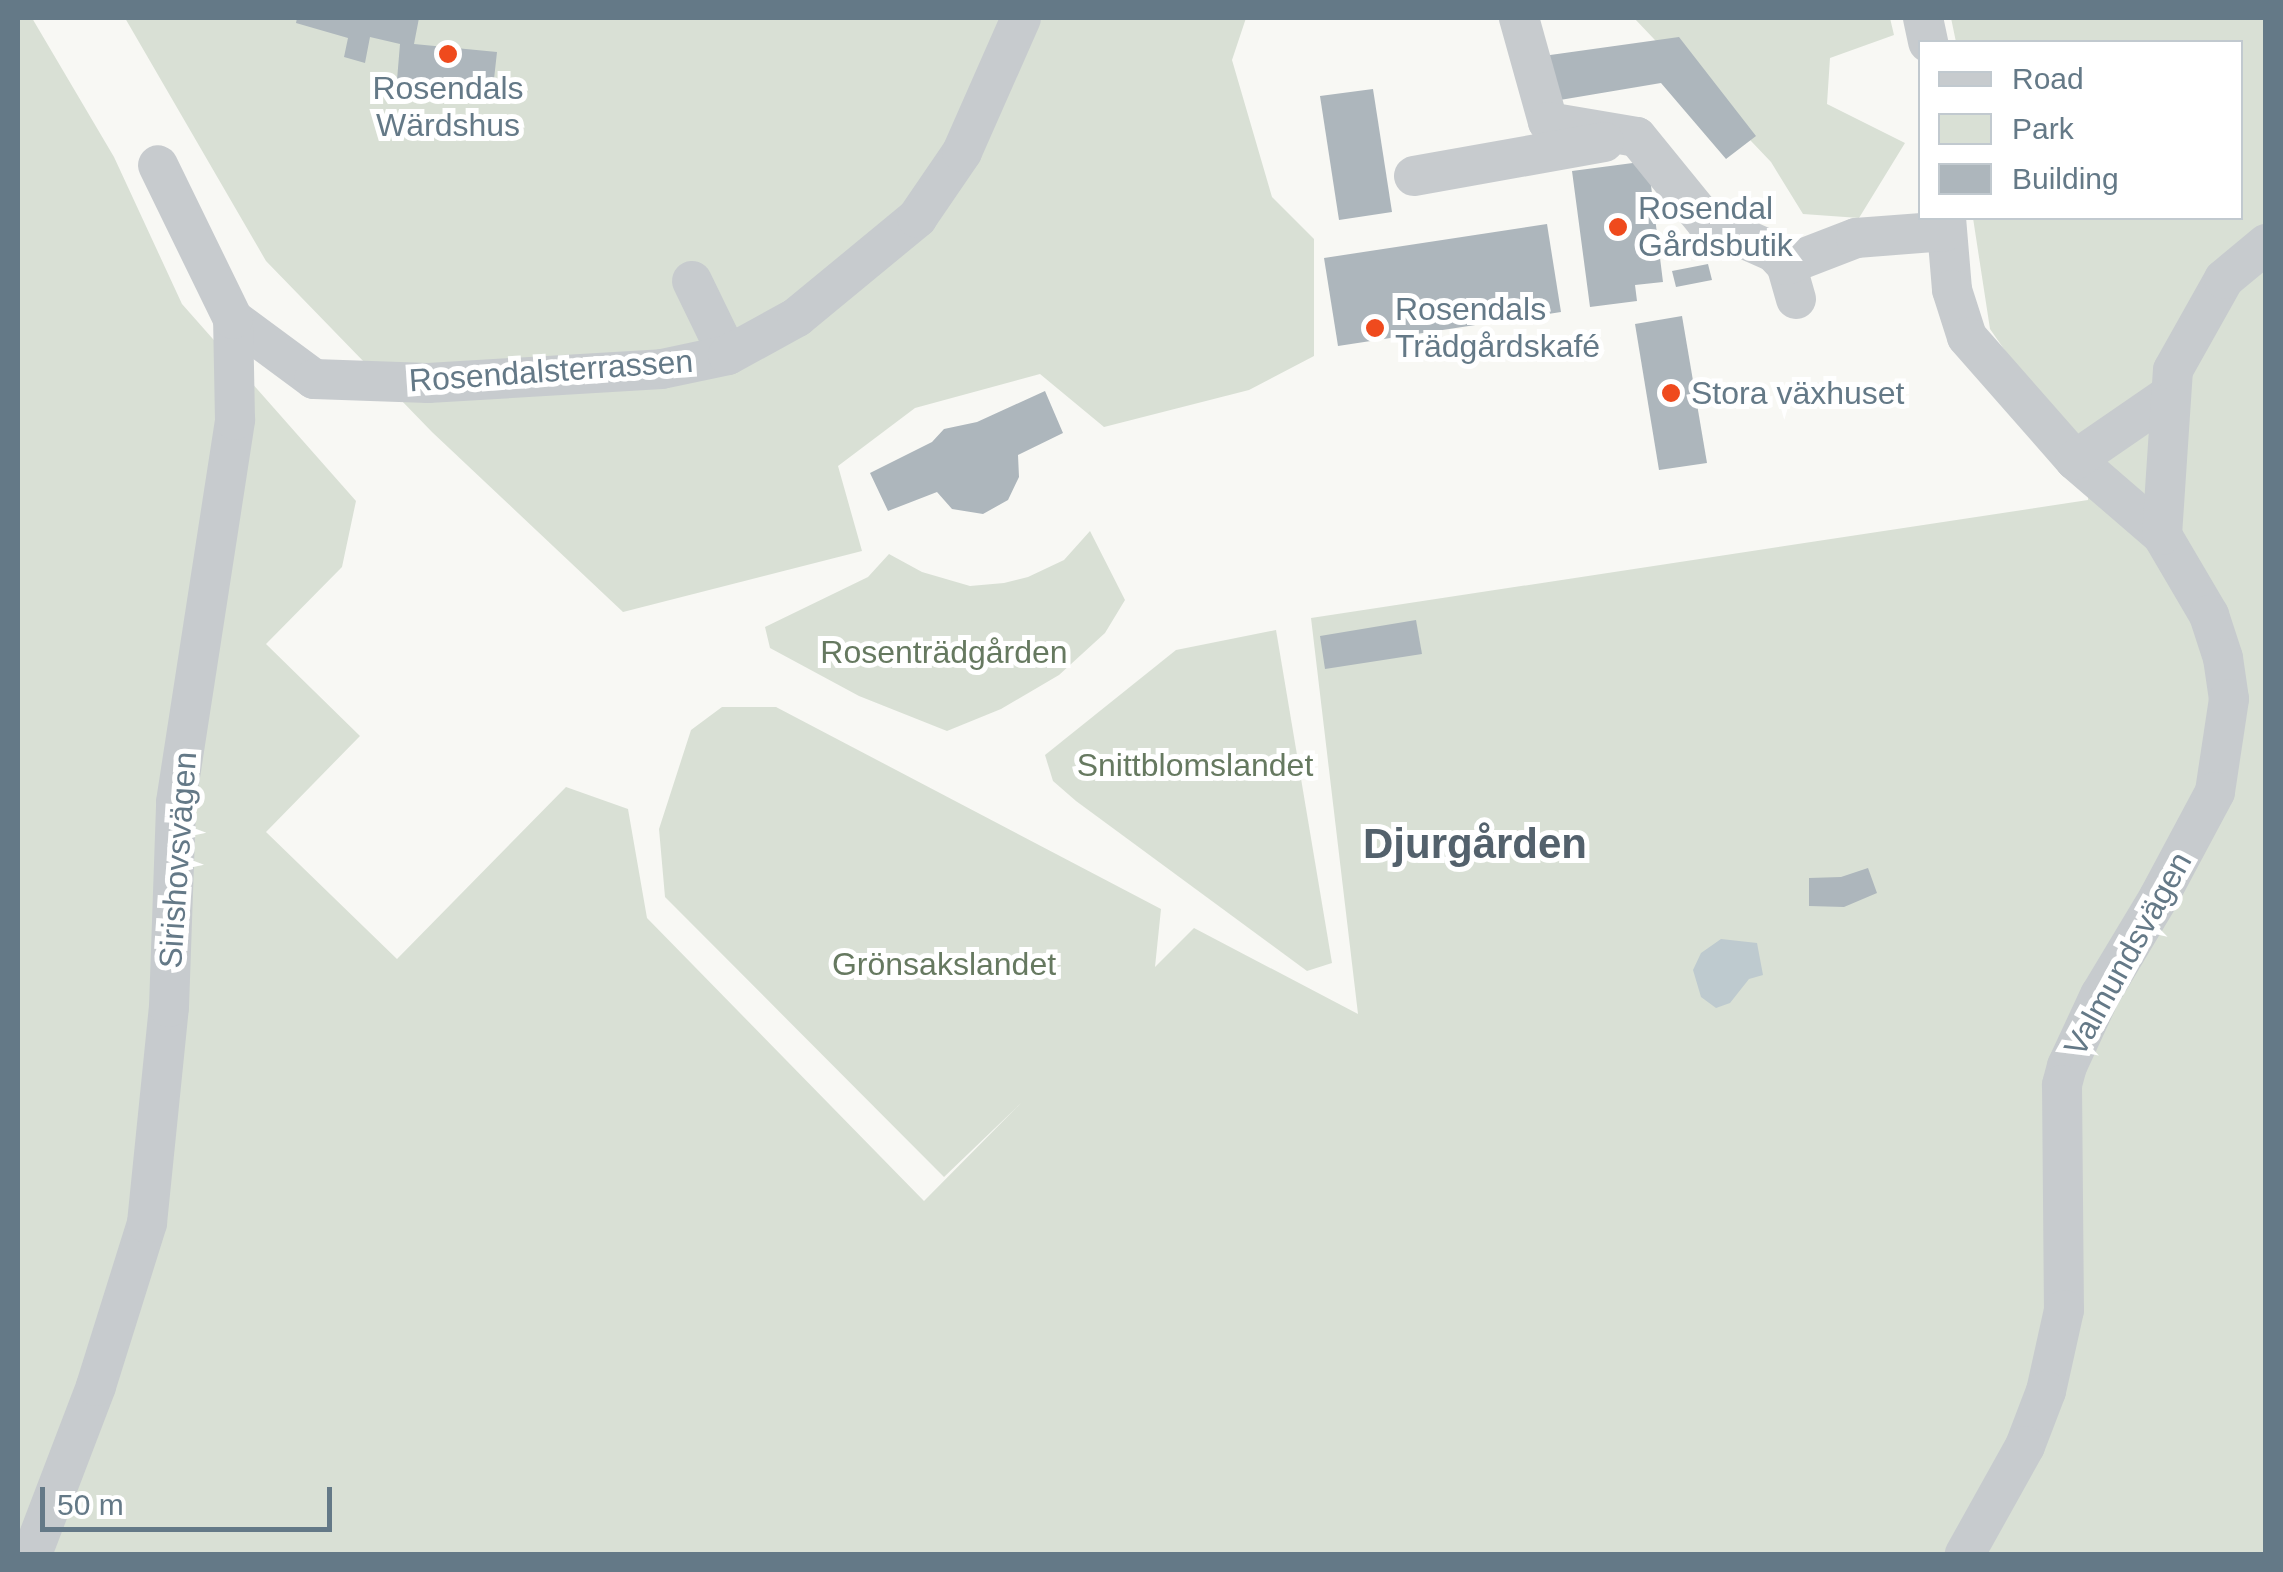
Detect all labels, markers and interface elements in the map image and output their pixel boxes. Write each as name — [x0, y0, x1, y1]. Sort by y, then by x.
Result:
legend — [1918, 40, 2243, 220]
marker: Rosendals Wärdshus — [437, 43, 459, 65]
text: Road — [2012, 62, 2084, 95]
place label: Rosendals Wärdshus — [372, 70, 524, 145]
text: Park — [2012, 112, 2074, 145]
text: Building — [2012, 162, 2119, 195]
place label: Rosendal Gårdsbutik — [1638, 190, 1793, 265]
marker: Rosendal Gårdsbutik — [1607, 216, 1629, 238]
place label: Rosendals Trädgårdskafé — [1395, 291, 1600, 366]
marker: Rosendals Trädgårdskafé — [1364, 317, 1386, 339]
street label: Rosendalsterrassen — [408, 342, 694, 400]
place label: Stora växhuset — [1691, 374, 1904, 412]
marker: Stora växhuset — [1660, 382, 1682, 404]
park label: Rosenträdgården — [820, 633, 1068, 671]
park label: Snittblomslandet — [1077, 746, 1313, 784]
street label: Sirishovsvägen — [151, 750, 205, 970]
district label: Djurgården — [1363, 819, 1587, 869]
street label: Valmundsvägen — [2056, 845, 2200, 1063]
park label: Grönsakslandet — [832, 945, 1056, 983]
scale bar — [45, 1467, 338, 1529]
text: 50 m — [57, 1488, 124, 1521]

